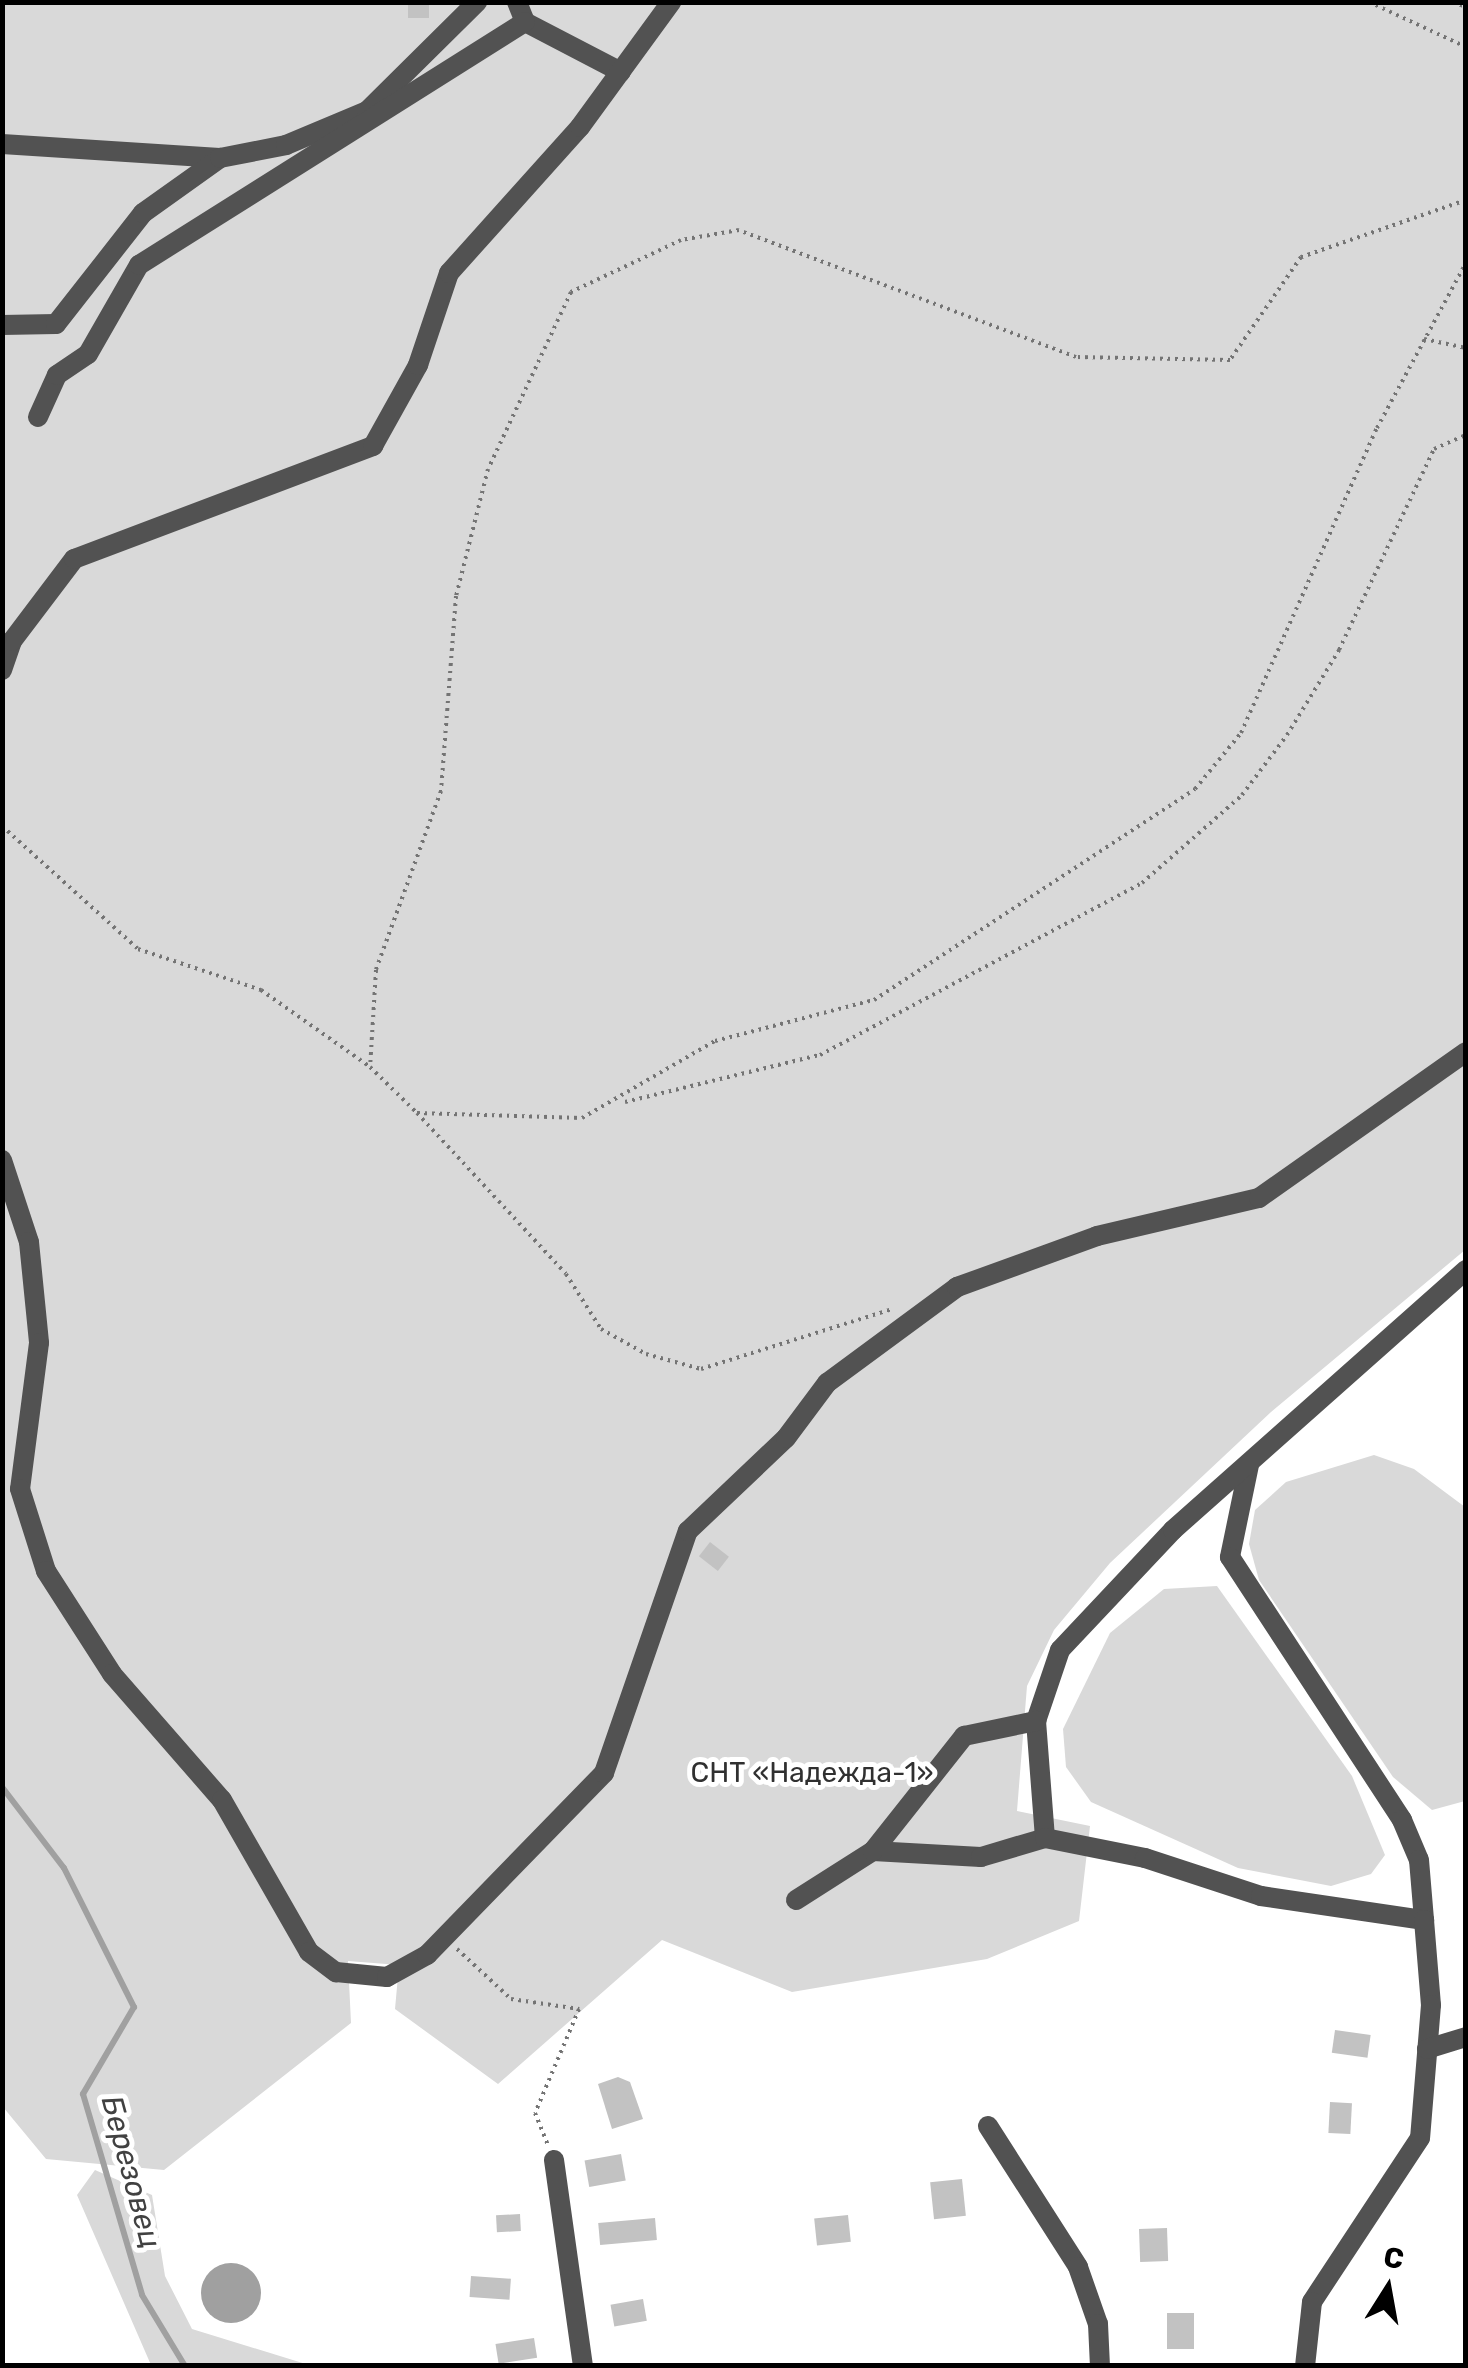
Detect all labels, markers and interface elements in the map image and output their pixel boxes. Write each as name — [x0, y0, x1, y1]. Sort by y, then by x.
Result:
park label: СНТ «Надежда-1» — [691, 1756, 933, 1790]
water label: Березовец — [93, 2092, 169, 2252]
north arrow — [1338, 2238, 1438, 2338]
text: С — [1381, 2240, 1407, 2276]

